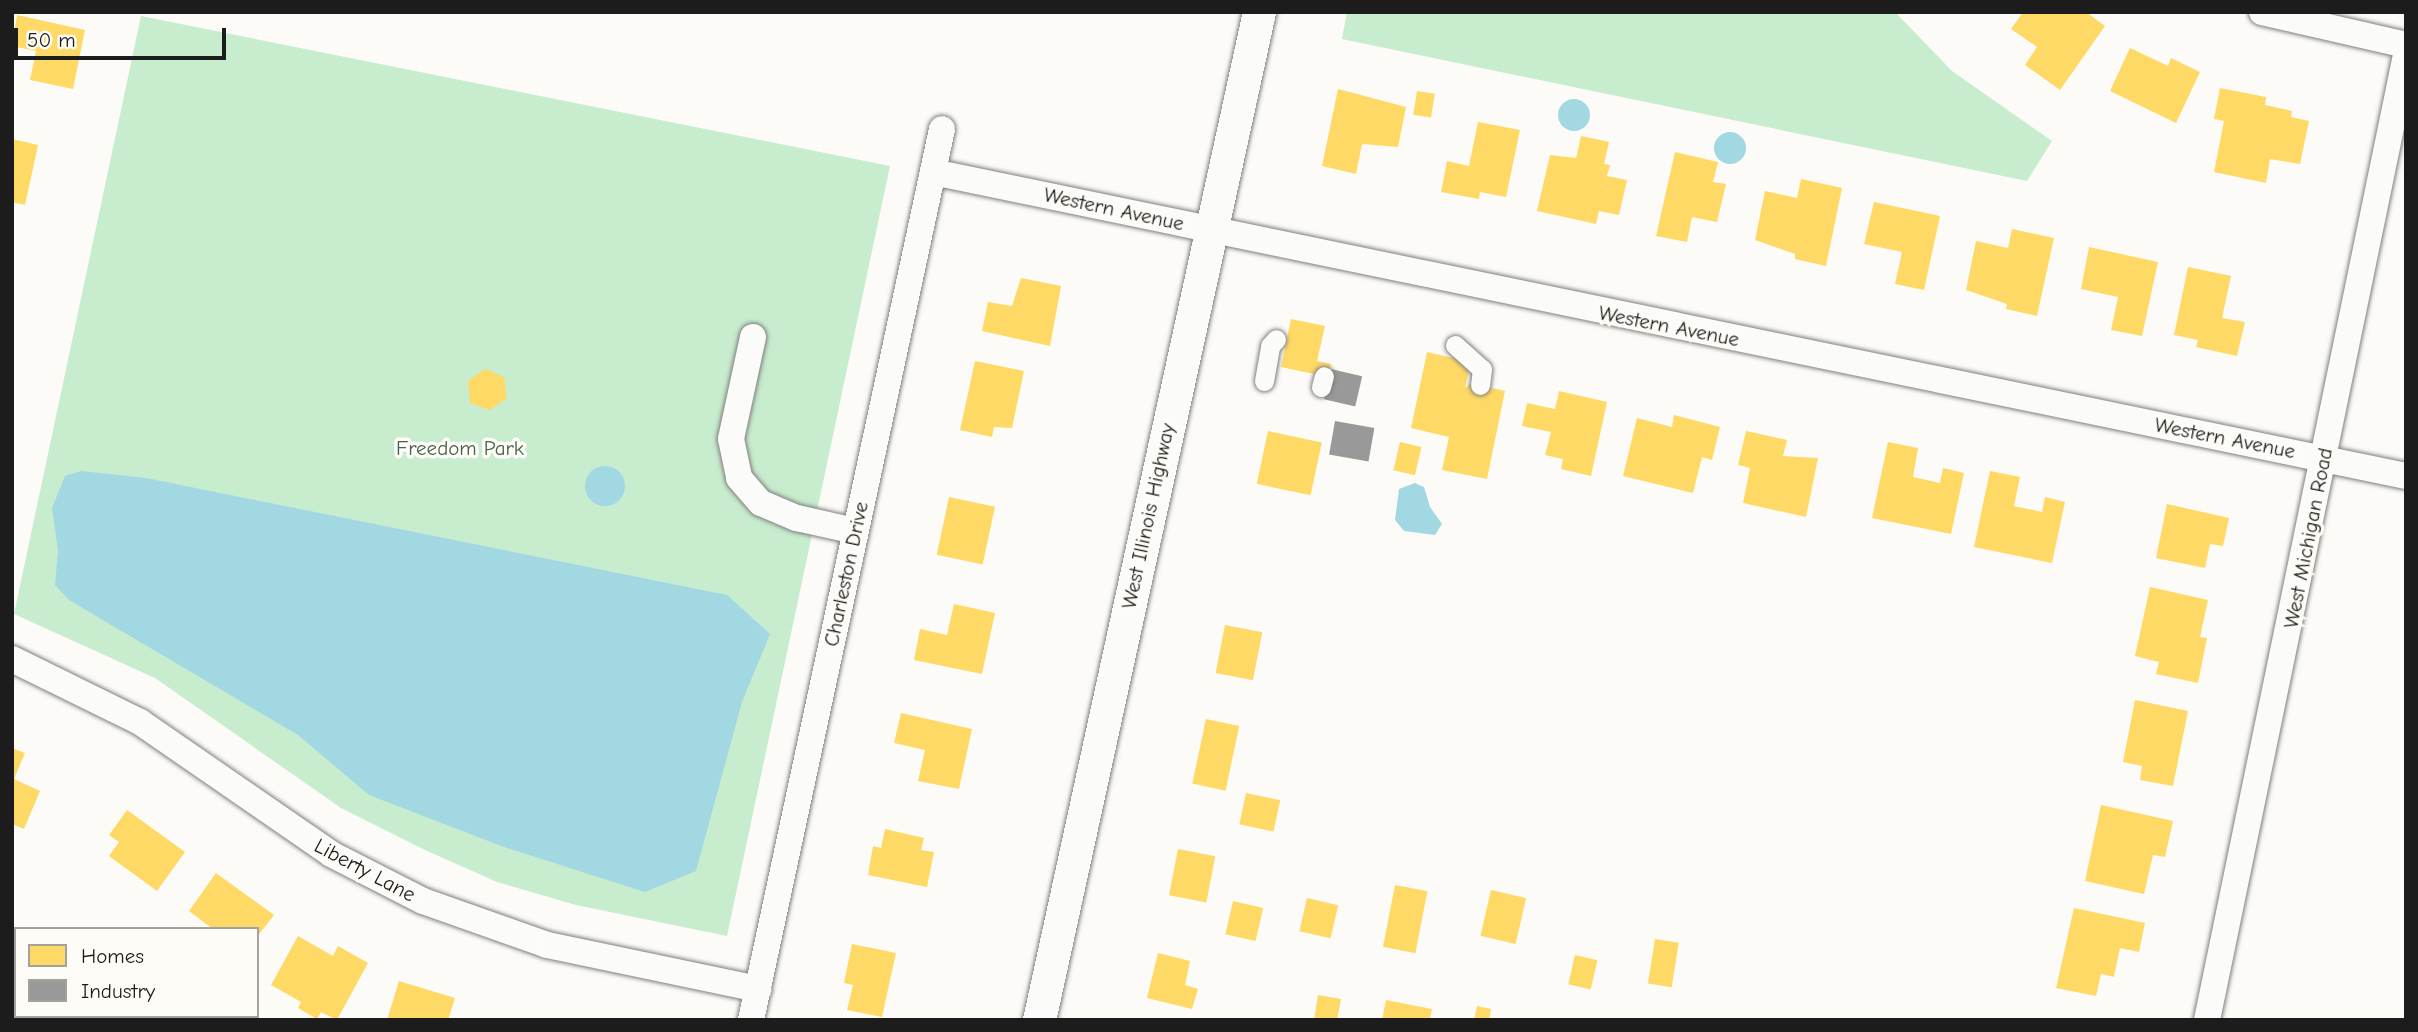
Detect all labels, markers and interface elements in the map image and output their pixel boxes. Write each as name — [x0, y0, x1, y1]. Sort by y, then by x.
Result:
scale bar — [18, 14, 229, 58]
text: 50 m — [27, 28, 76, 52]
street label: Western Avenue — [1042, 182, 1186, 236]
street label: Western Avenue — [1596, 300, 1742, 352]
street label: Western Avenue — [2152, 412, 2298, 464]
street label: West Illinois Highway — [1116, 421, 1180, 611]
park label: Freedom Park — [396, 435, 524, 461]
street label: West Michigan Road — [2278, 446, 2338, 630]
street label: Charleston Drive — [818, 499, 874, 649]
street label: Liberty Lane — [310, 833, 420, 907]
legend — [14, 927, 259, 1018]
text: Homes — [81, 944, 144, 968]
text: Industry — [81, 979, 155, 1003]

